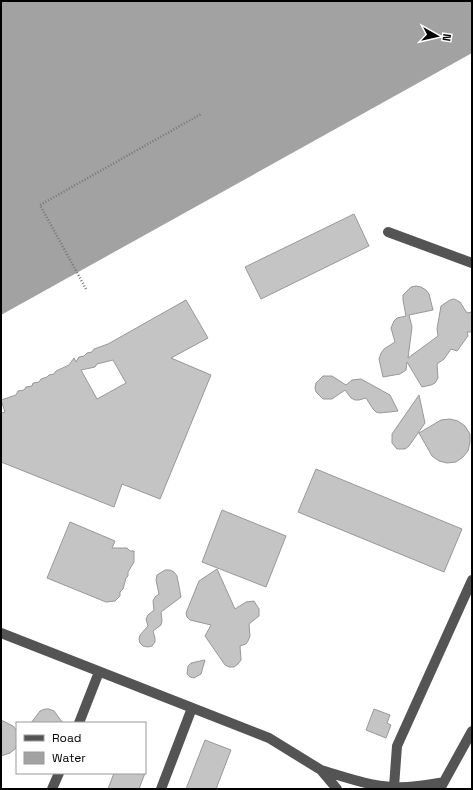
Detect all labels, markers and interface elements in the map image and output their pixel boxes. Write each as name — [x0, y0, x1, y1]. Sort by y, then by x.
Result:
north arrow — [417, 16, 457, 56]
text: N — [439, 33, 454, 42]
legend — [16, 722, 146, 774]
text: Road — [52, 730, 81, 746]
text: Water — [52, 750, 86, 766]

